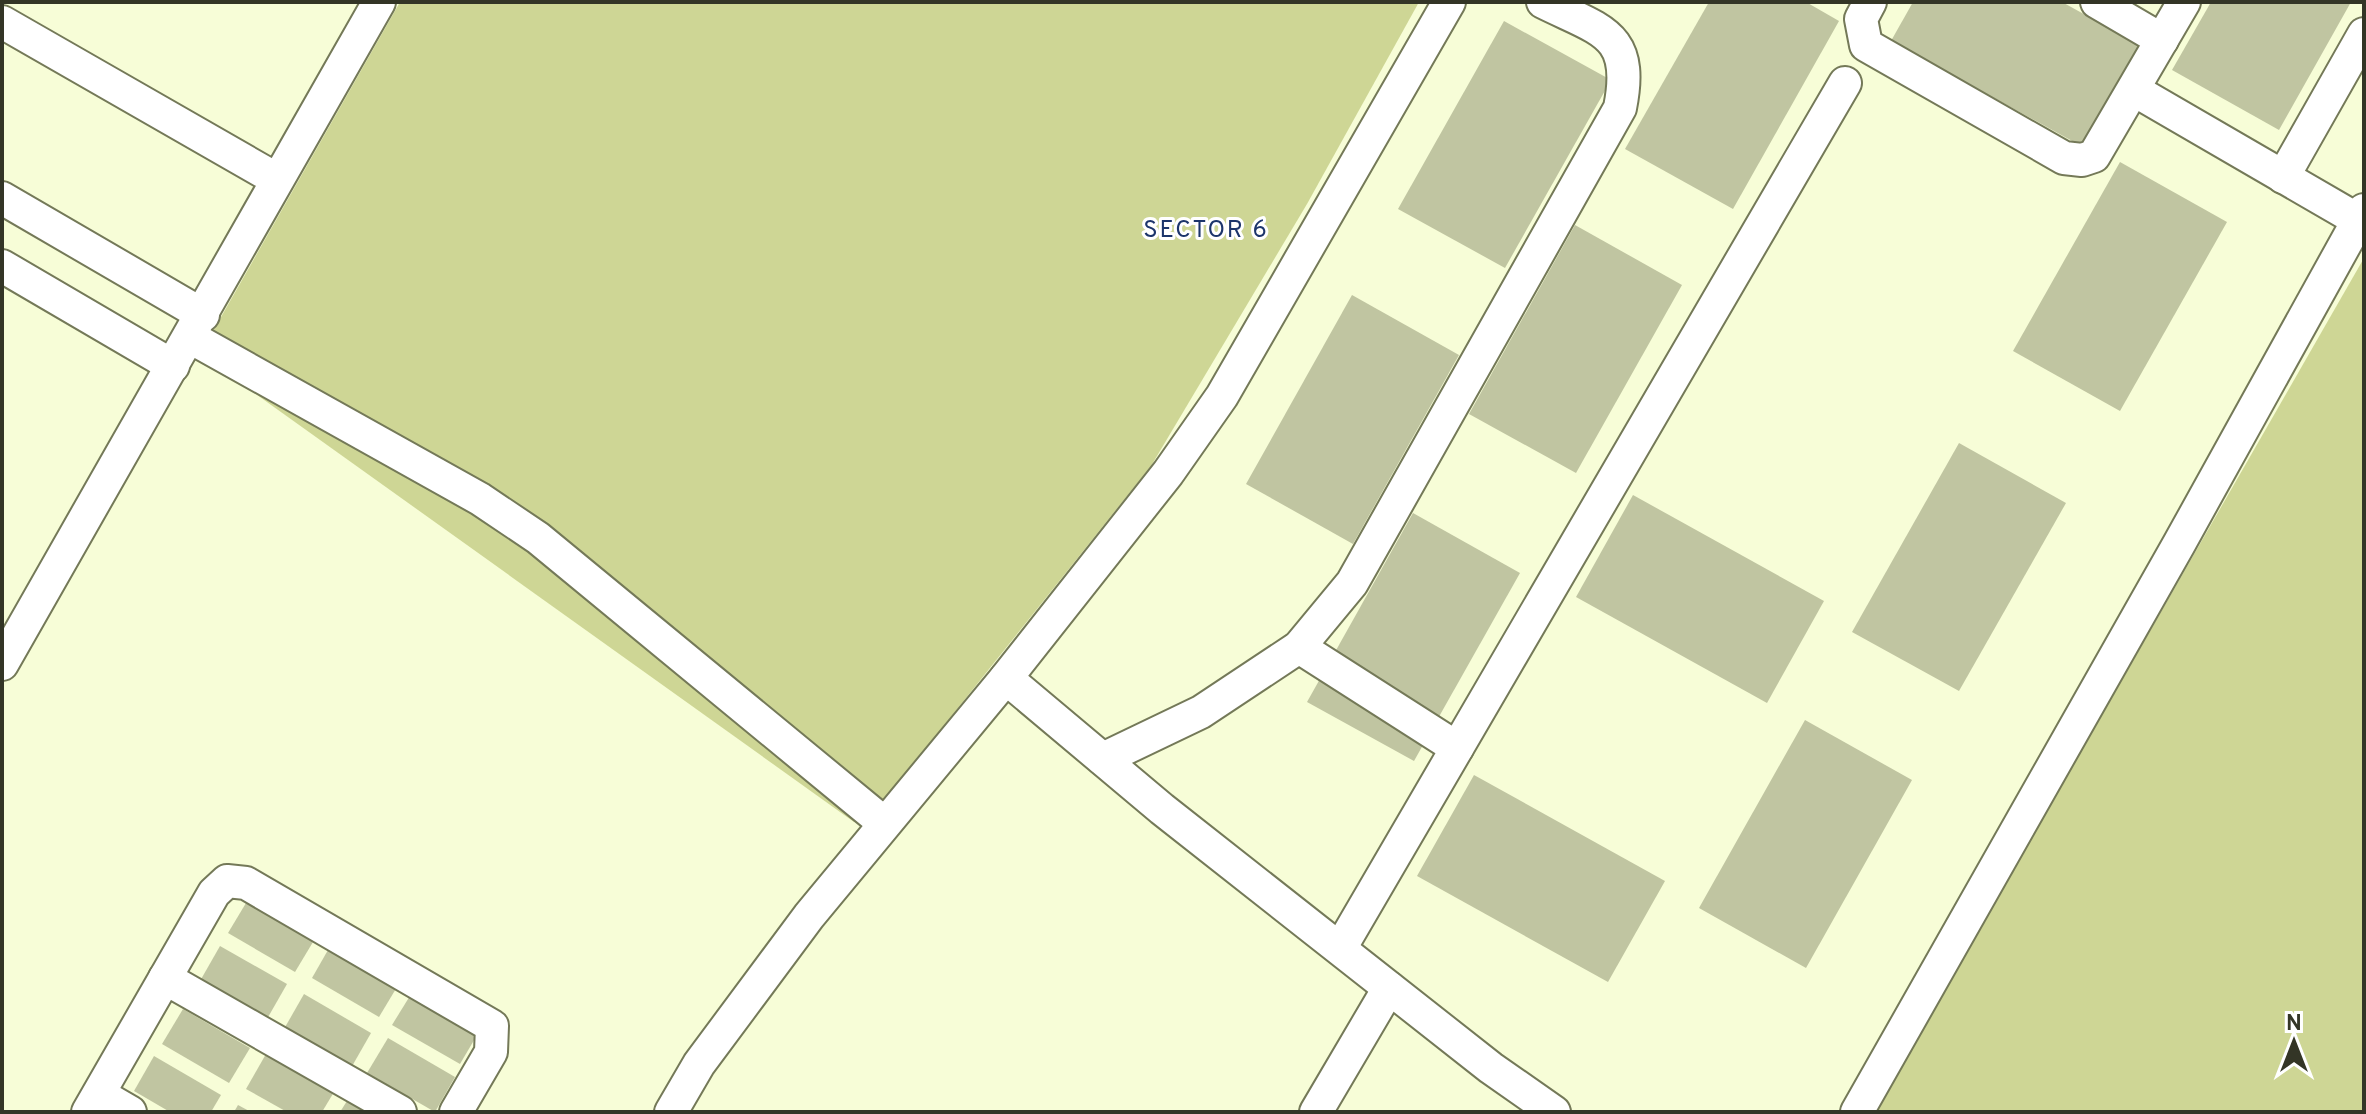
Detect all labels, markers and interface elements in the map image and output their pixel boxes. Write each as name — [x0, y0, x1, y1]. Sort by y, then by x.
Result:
district label: SECTOR 6 — [1143, 216, 1269, 246]
north arrow — [2254, 1002, 2334, 1082]
text: N — [2286, 1011, 2302, 1038]

